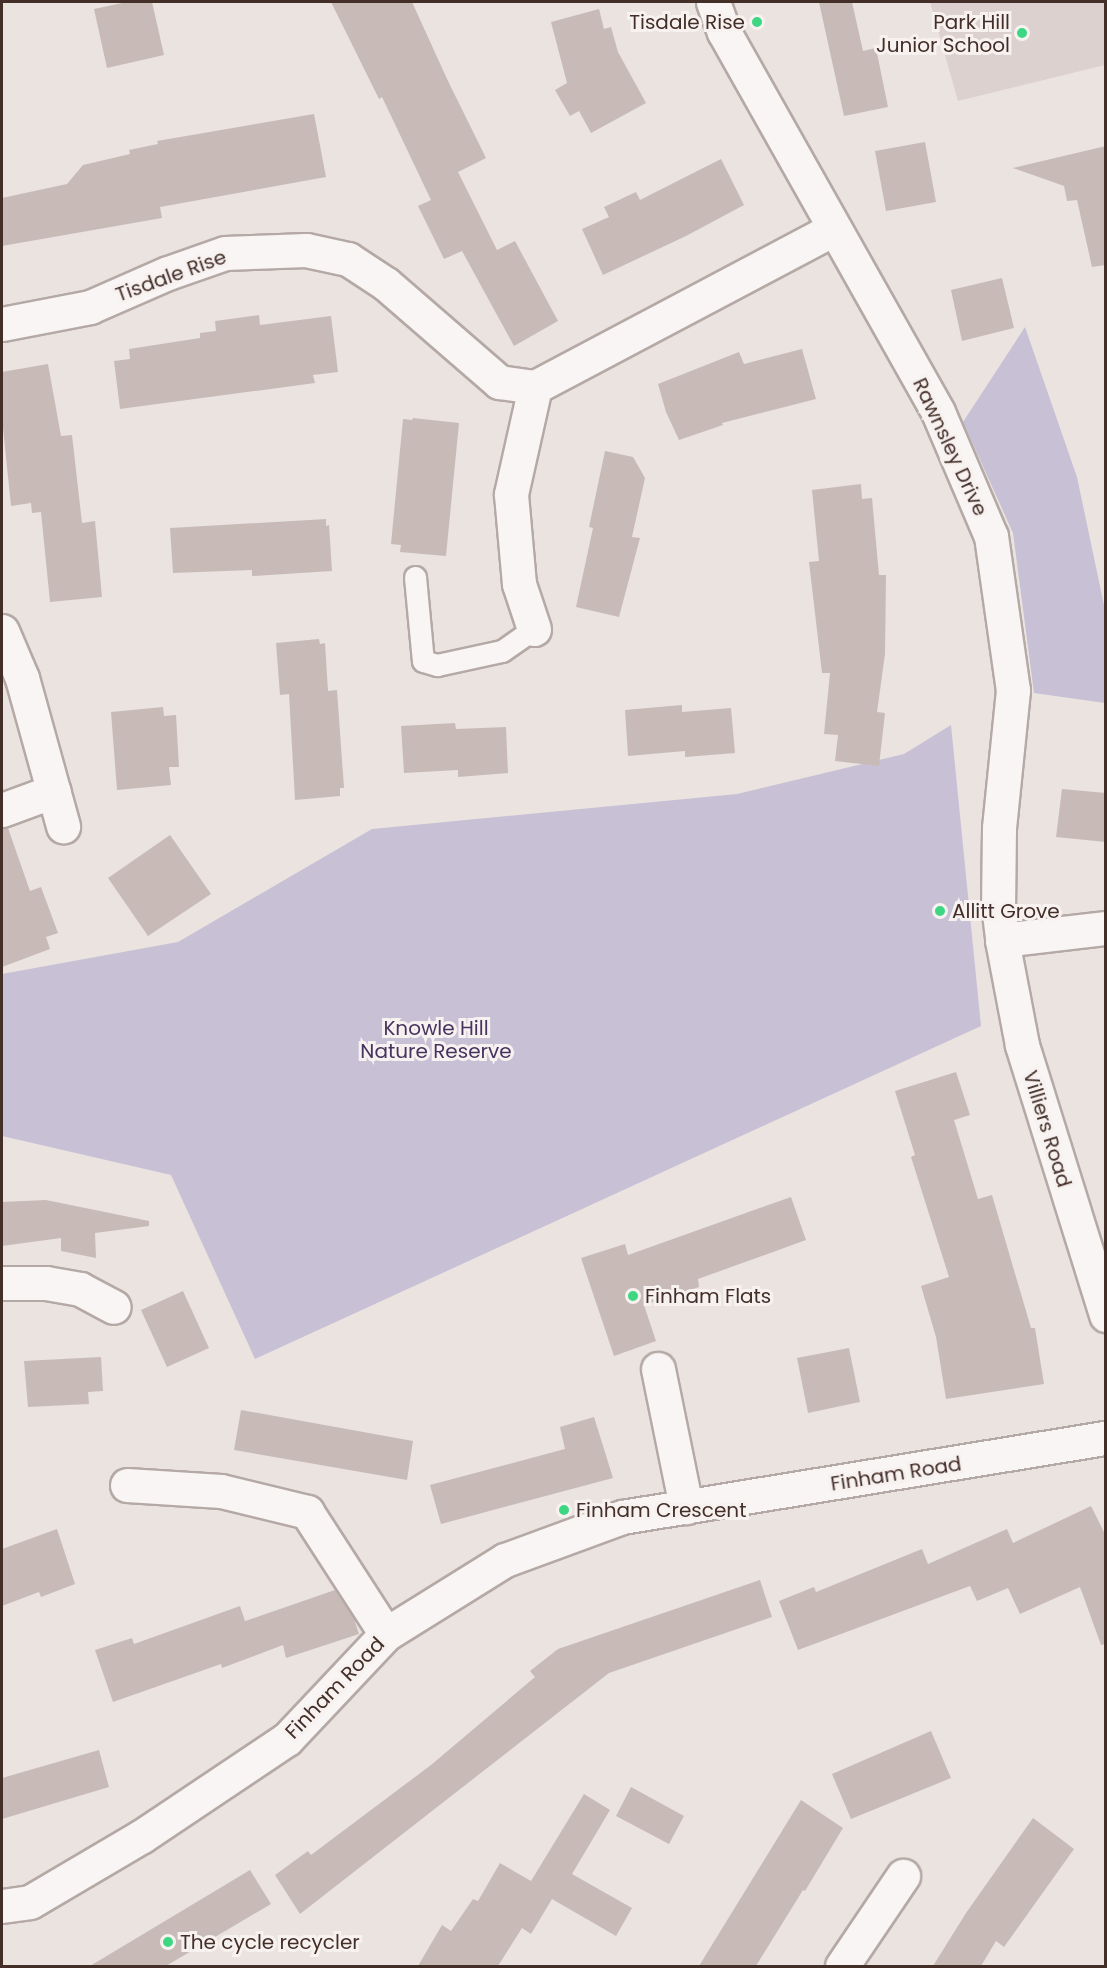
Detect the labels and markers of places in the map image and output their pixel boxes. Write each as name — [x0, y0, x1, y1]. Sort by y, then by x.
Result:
place label: Tisdale Rise — [629, 10, 745, 34]
place label: Park Hill Junior School — [876, 10, 1010, 57]
marker: Tisdale Rise — [750, 15, 764, 29]
marker: Park Hill Junior School — [1015, 26, 1029, 40]
place label: Allitt Grove — [952, 899, 1060, 923]
marker: Allitt Grove — [933, 904, 947, 918]
place label: Finham Flats — [645, 1284, 771, 1308]
marker: Finham Flats — [626, 1289, 640, 1303]
place label: Finham Crescent — [576, 1498, 746, 1522]
marker: Finham Crescent — [557, 1503, 571, 1517]
place label: The cycle recycler — [180, 1930, 360, 1954]
marker: The cycle recycler — [161, 1935, 175, 1949]

